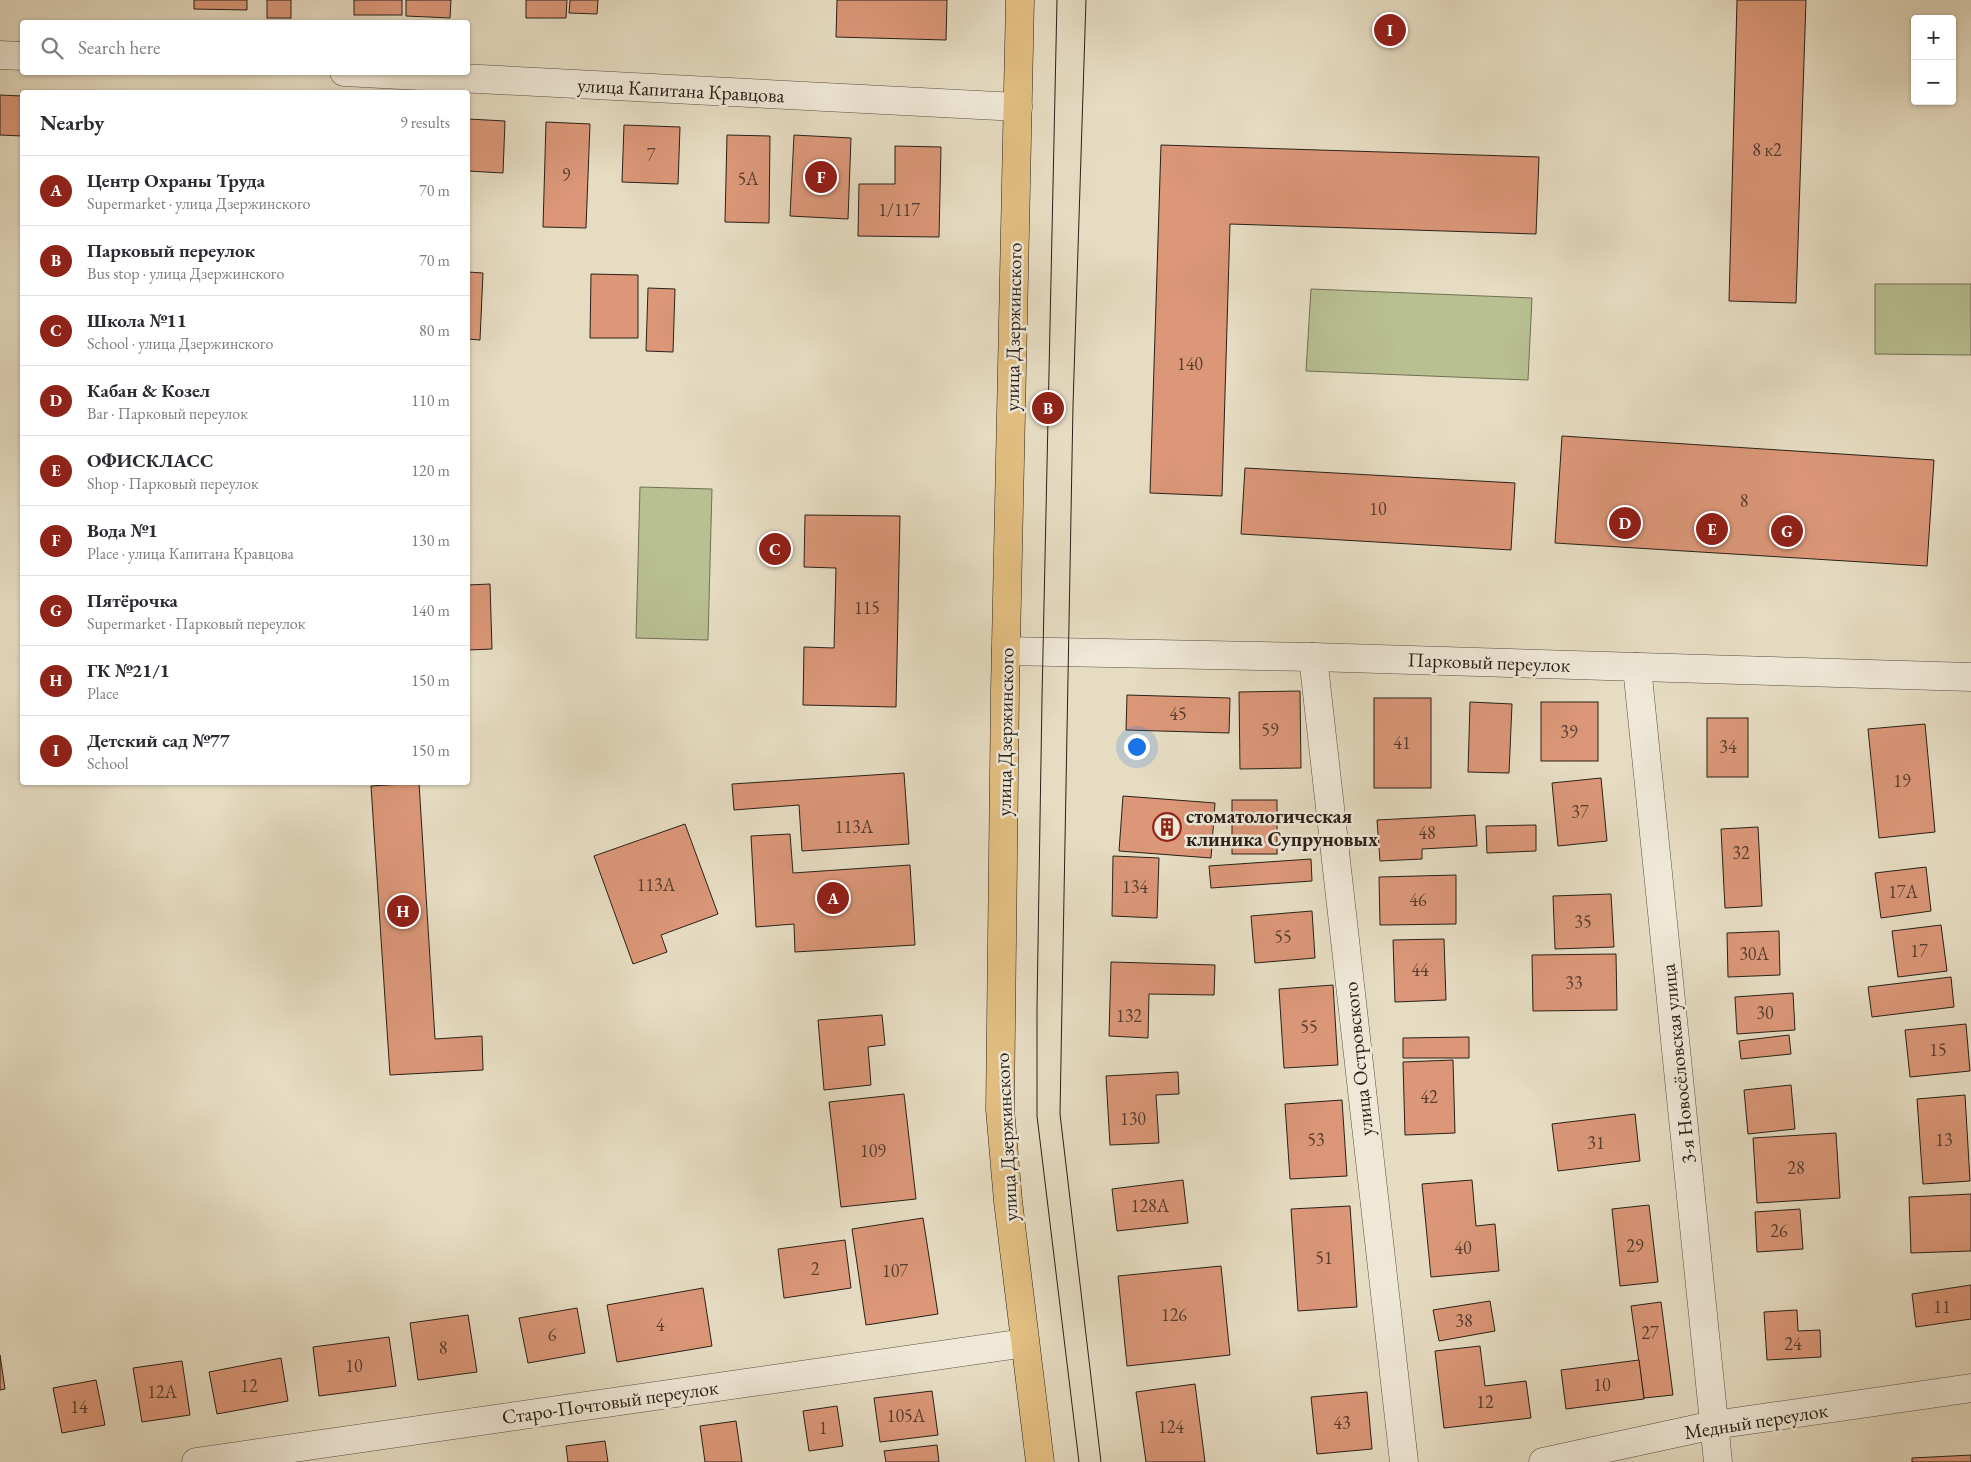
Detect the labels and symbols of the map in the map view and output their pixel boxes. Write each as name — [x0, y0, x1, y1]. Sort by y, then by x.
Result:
pin: I — [1374, 11, 1406, 49]
street label: улица Капитана Кравцова — [577, 72, 785, 108]
house number: 8 к2 — [1752, 138, 1782, 161]
house number: 7 — [647, 143, 656, 166]
pin: F — [805, 158, 837, 196]
house number: 9 — [562, 163, 571, 186]
house number: 5А — [737, 167, 759, 190]
house number: 1/117 — [878, 198, 920, 221]
street label: улица Дзержинского — [999, 242, 1027, 412]
house number: 140 — [1177, 352, 1203, 375]
pin: B — [1032, 389, 1064, 427]
house number: 8 — [1740, 489, 1748, 512]
house number: 10 — [1369, 497, 1387, 520]
pin: D — [1609, 504, 1641, 542]
pin: E — [1696, 510, 1728, 548]
pin: G — [1771, 512, 1803, 550]
pin: C — [759, 530, 791, 568]
house number: 115 — [854, 596, 880, 619]
street label: Парковый переулок — [1407, 646, 1571, 678]
street label: улица Дзержинского — [991, 647, 1019, 817]
house number: 45 — [1169, 702, 1187, 725]
house number: 59 — [1261, 718, 1279, 741]
house number: 39 — [1560, 720, 1578, 743]
house number: 41 — [1393, 731, 1411, 754]
your location — [1124, 734, 1150, 760]
house number: 34 — [1719, 735, 1737, 758]
house number: 19 — [1893, 769, 1911, 792]
house number: 37 — [1571, 800, 1589, 823]
place label: стоматологическая клиника Супруновых — [1186, 803, 1378, 852]
building icon: стоматологическая клиника Супруновых — [1152, 812, 1182, 842]
house number: 113А — [835, 815, 874, 838]
house number: 48 — [1418, 821, 1436, 844]
house number: 32 — [1732, 841, 1750, 864]
house number: 113А — [637, 873, 676, 896]
house number: 134 — [1122, 875, 1148, 898]
pin: A — [817, 879, 849, 917]
house number: 17А — [1888, 880, 1918, 903]
house number: 46 — [1409, 888, 1427, 911]
pin: H — [387, 892, 419, 930]
house number: 35 — [1574, 910, 1592, 933]
house number: 55 — [1274, 925, 1292, 948]
house number: 17 — [1910, 939, 1928, 962]
house number: 30А — [1739, 942, 1769, 965]
house number: 44 — [1411, 958, 1429, 981]
street label: 3-я Новосёловская улица — [1655, 963, 1701, 1165]
house number: 33 — [1565, 971, 1583, 994]
street label: улица Островского — [1337, 981, 1379, 1137]
house number: 30 — [1756, 1001, 1774, 1024]
house number: 132 — [1116, 1004, 1142, 1027]
house number: 55 — [1300, 1015, 1318, 1038]
house number: 15 — [1929, 1038, 1947, 1061]
street label: улица Дзержинского — [989, 1052, 1023, 1222]
house number: 42 — [1420, 1085, 1438, 1108]
house number: 130 — [1120, 1107, 1146, 1130]
house number: 53 — [1307, 1128, 1325, 1151]
house number: 13 — [1935, 1128, 1953, 1151]
house number: 31 — [1587, 1131, 1605, 1154]
house number: 109 — [860, 1139, 886, 1162]
house number: 28 — [1787, 1156, 1805, 1179]
house number: 128А — [1131, 1194, 1170, 1217]
house number: 26 — [1770, 1219, 1788, 1242]
house number: 29 — [1626, 1234, 1644, 1257]
house number: 40 — [1454, 1236, 1472, 1259]
house number: 51 — [1315, 1246, 1333, 1269]
house number: 2 — [811, 1257, 820, 1280]
house number: 107 — [882, 1259, 908, 1282]
house number: 11 — [1933, 1295, 1951, 1318]
house number: 126 — [1161, 1303, 1187, 1326]
house number: 38 — [1455, 1309, 1473, 1332]
house number: 4 — [656, 1313, 665, 1336]
house number: 27 — [1641, 1321, 1659, 1344]
house number: 6 — [548, 1323, 557, 1346]
house number: 24 — [1784, 1332, 1802, 1355]
house number: 8 — [439, 1336, 447, 1359]
house number: 10 — [345, 1354, 363, 1377]
house number: 10 — [1593, 1373, 1611, 1396]
house number: 12 — [240, 1374, 258, 1397]
street label: Старо-Почтовый переулок — [500, 1374, 720, 1430]
house number: 12А — [147, 1380, 177, 1403]
house number: 12 — [1476, 1390, 1494, 1413]
house number: 14 — [70, 1395, 88, 1418]
street label: Медный переулок — [1682, 1397, 1830, 1445]
house number: 105А — [887, 1404, 926, 1427]
house number: 43 — [1333, 1411, 1351, 1434]
house number: 124 — [1158, 1415, 1184, 1438]
house number: 1 — [819, 1416, 827, 1439]

